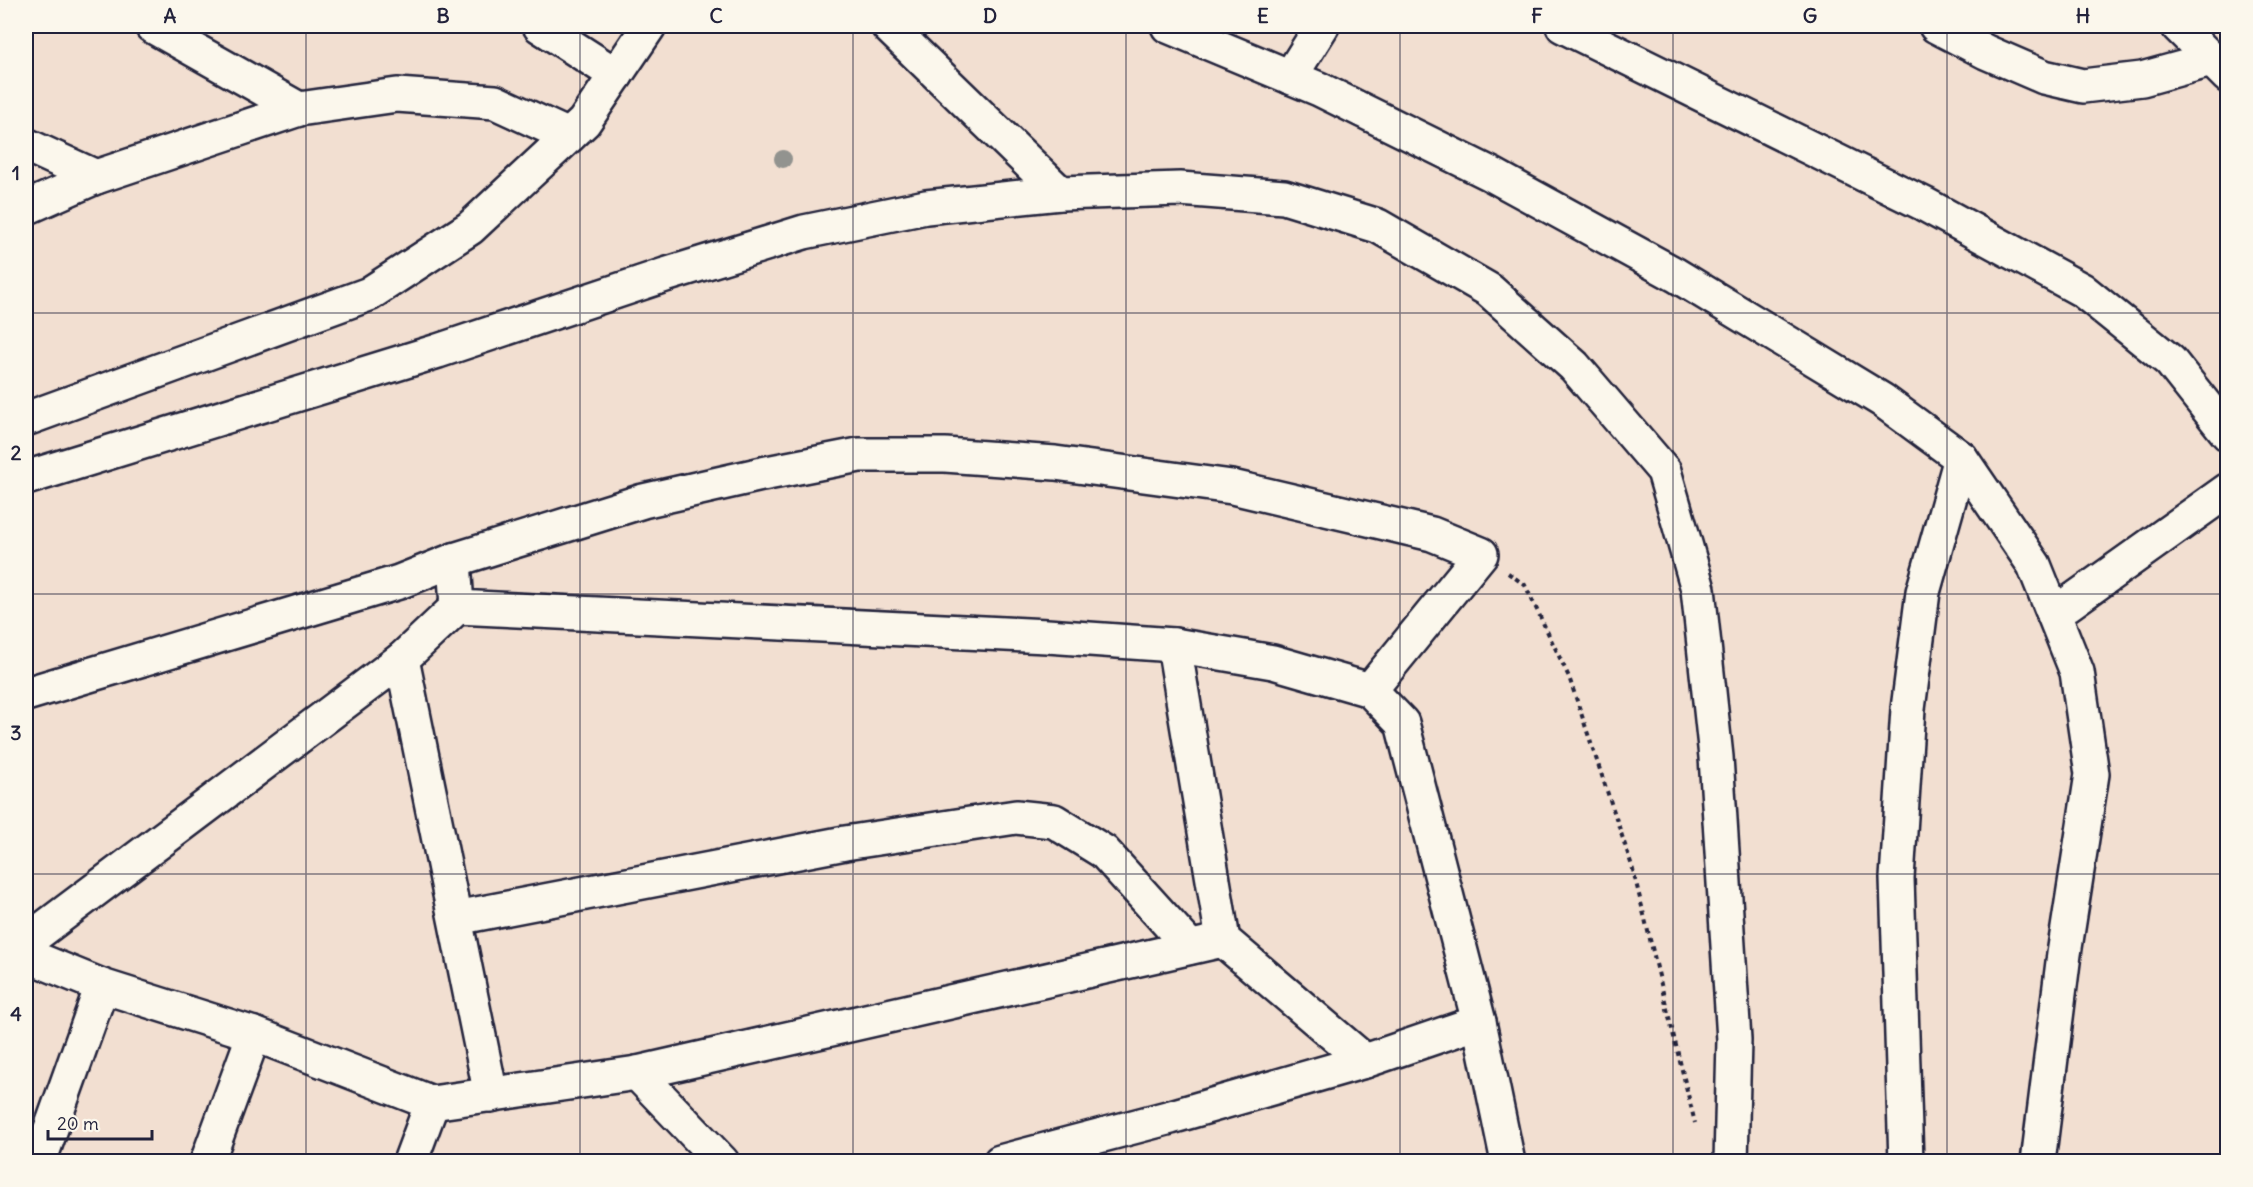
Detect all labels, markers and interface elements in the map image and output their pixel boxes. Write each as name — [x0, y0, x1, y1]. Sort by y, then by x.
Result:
text: A — [164, 3, 177, 28]
text: B — [436, 3, 450, 28]
text: C — [709, 3, 723, 28]
text: D — [983, 3, 997, 28]
text: E — [1257, 3, 1269, 28]
text: F — [1531, 3, 1543, 28]
text: G — [1803, 3, 1817, 28]
text: H — [2076, 3, 2090, 28]
text: 1 — [12, 160, 20, 185]
text: 2 — [11, 440, 22, 465]
text: 3 — [10, 720, 22, 745]
text: 4 — [10, 1001, 22, 1026]
scale bar — [48, 1103, 152, 1141]
text: 20 m — [57, 1112, 99, 1135]

